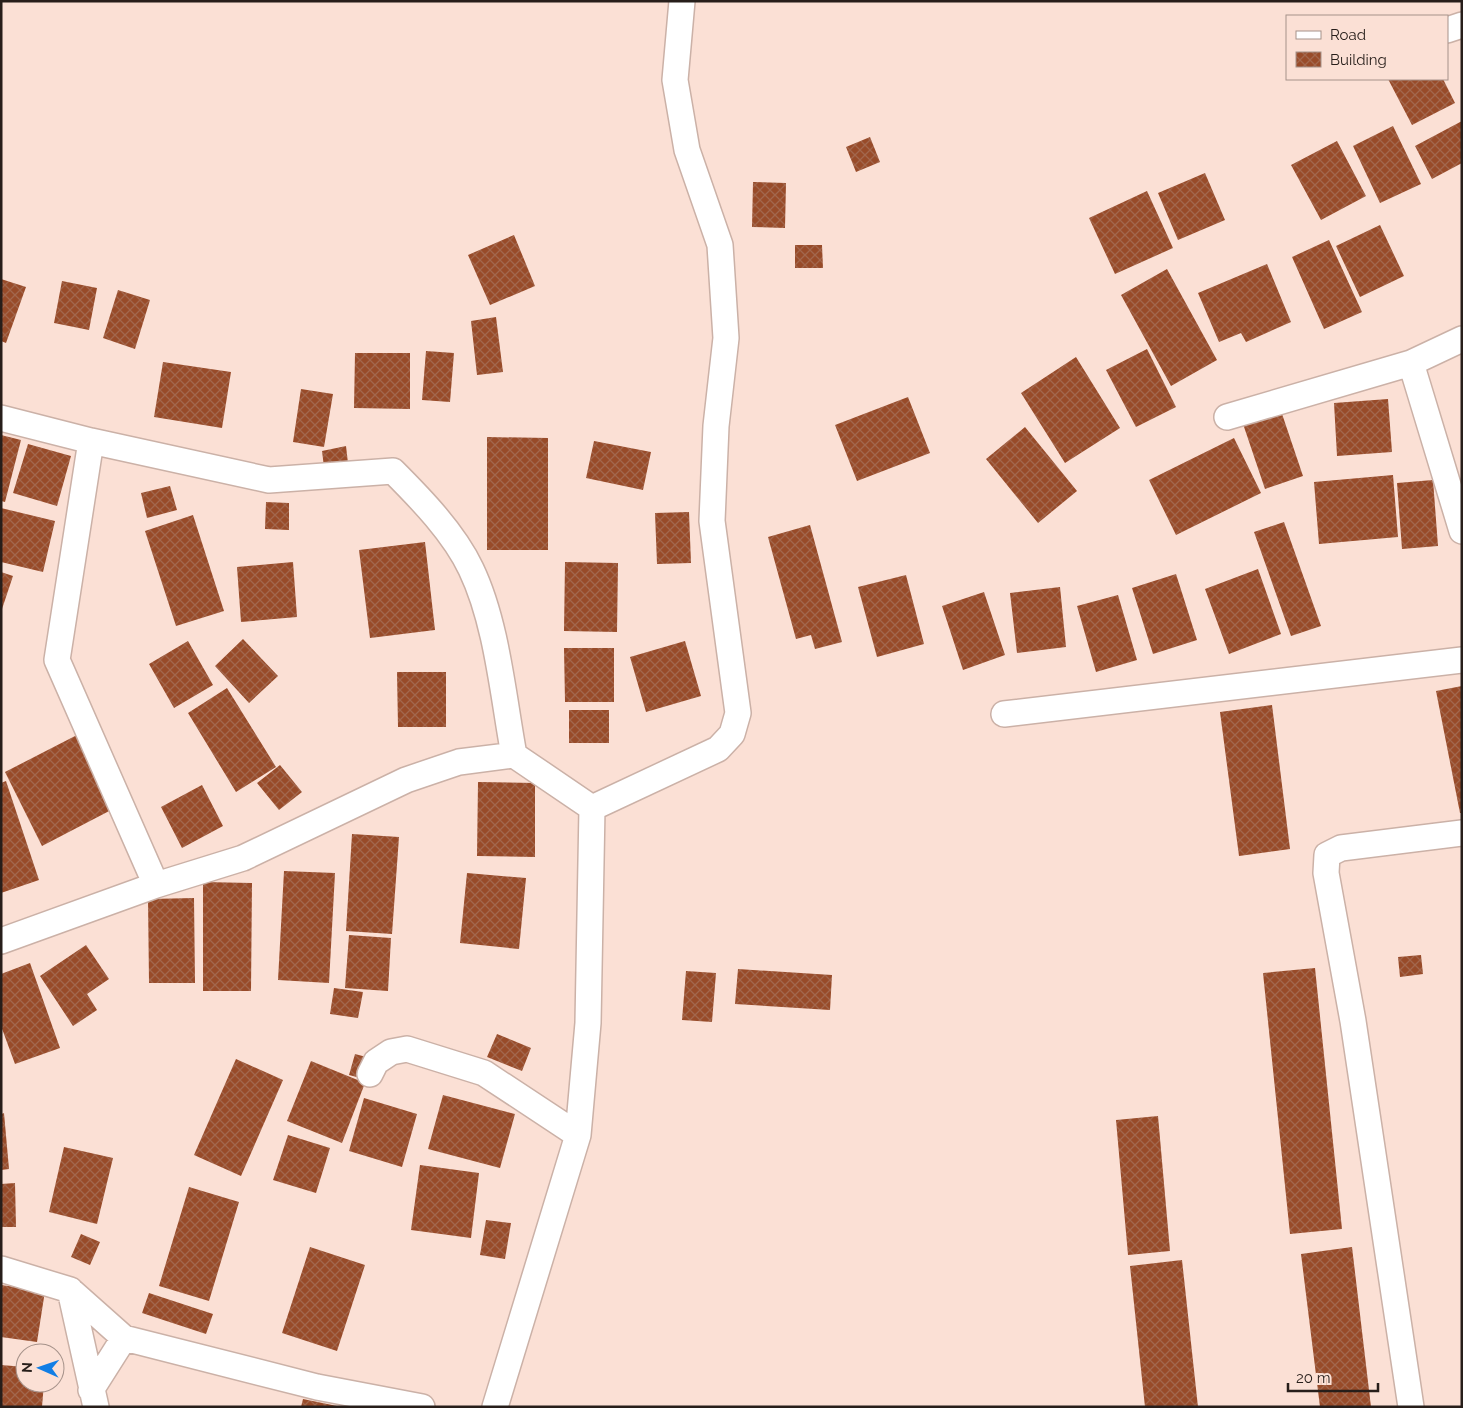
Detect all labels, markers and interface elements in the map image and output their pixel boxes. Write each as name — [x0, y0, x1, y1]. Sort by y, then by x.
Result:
legend — [1286, 15, 1448, 80]
text: Road — [1330, 26, 1366, 44]
text: Building — [1330, 51, 1387, 69]
north arrow — [15, 1343, 65, 1393]
scale bar — [1288, 1360, 1378, 1392]
text: N — [19, 1362, 35, 1373]
text: 20 m — [1296, 1369, 1331, 1387]

